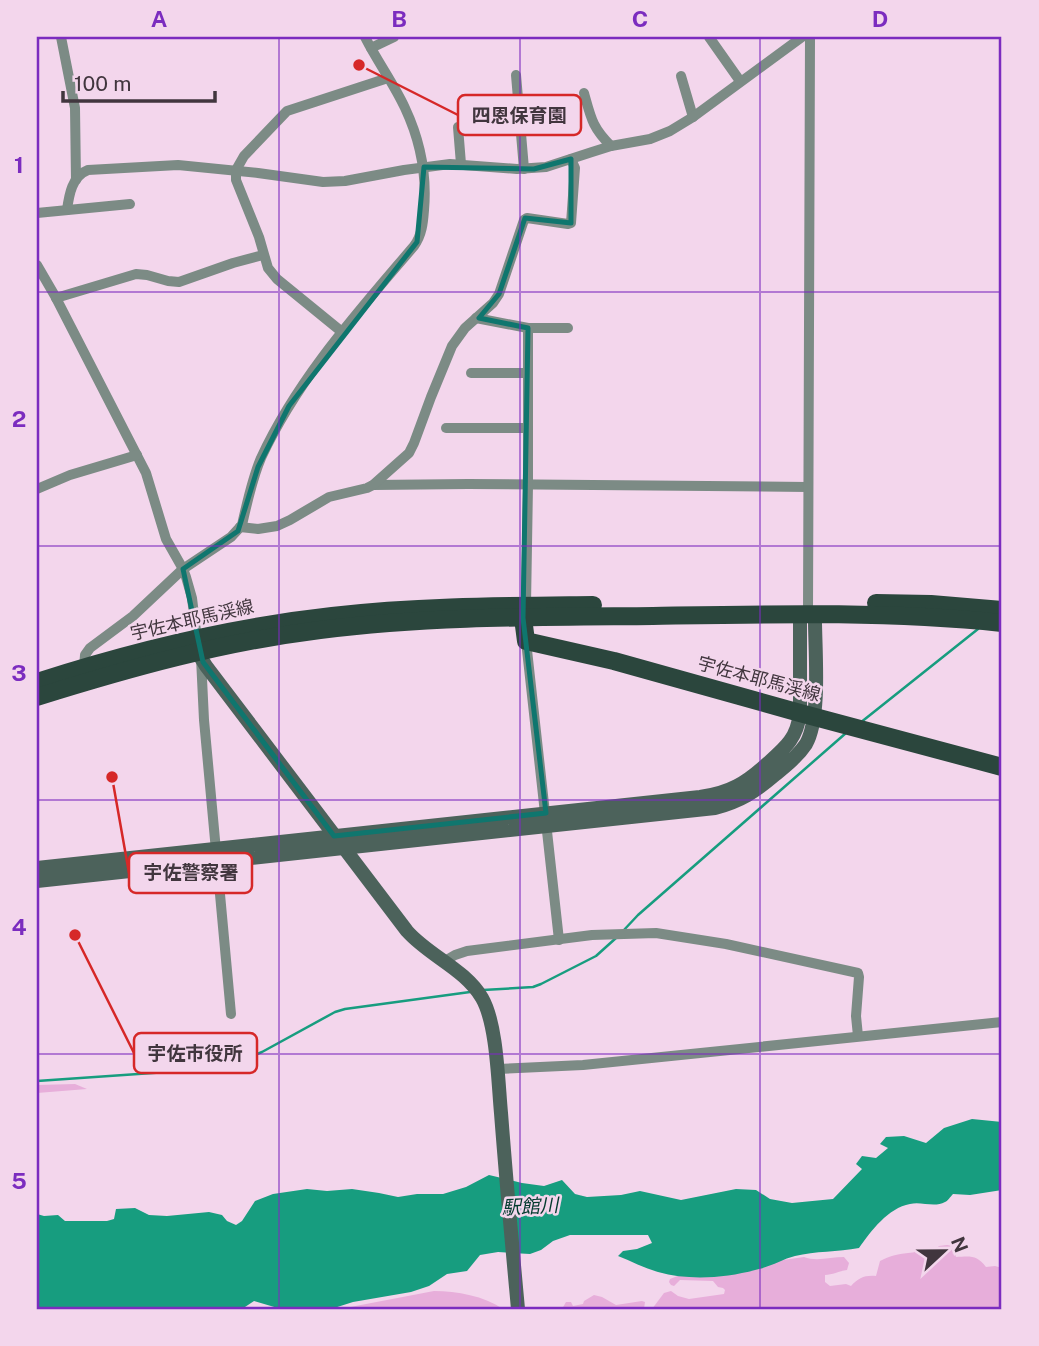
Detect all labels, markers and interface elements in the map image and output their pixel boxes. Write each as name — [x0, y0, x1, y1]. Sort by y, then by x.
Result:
text: A — [151, 5, 168, 32]
text: B — [391, 5, 407, 32]
text: C — [632, 5, 648, 32]
text: D — [872, 5, 888, 32]
scale bar — [63, 60, 215, 104]
text: 100 m — [74, 71, 131, 96]
callout: 四恩保育園 — [458, 95, 581, 135]
text: 四恩保育園 — [471, 104, 567, 126]
text: 1 — [14, 151, 24, 178]
text: 2 — [12, 405, 26, 432]
street label: 宇佐本耶馬渓線 — [128, 595, 256, 644]
street label: 宇佐本耶馬渓線 — [696, 652, 823, 705]
text: 3 — [11, 659, 27, 686]
callout: 宇佐警察署 — [129, 853, 252, 893]
text: 宇佐警察署 — [143, 861, 239, 883]
text: 4 — [11, 913, 27, 940]
callout: 宇佐市役所 — [134, 1033, 257, 1073]
text: 宇佐市役所 — [147, 1042, 243, 1064]
text: 5 — [11, 1167, 27, 1194]
water label: 駅館川 — [501, 1193, 561, 1218]
north arrow — [909, 1216, 979, 1286]
text: N — [947, 1234, 973, 1256]

